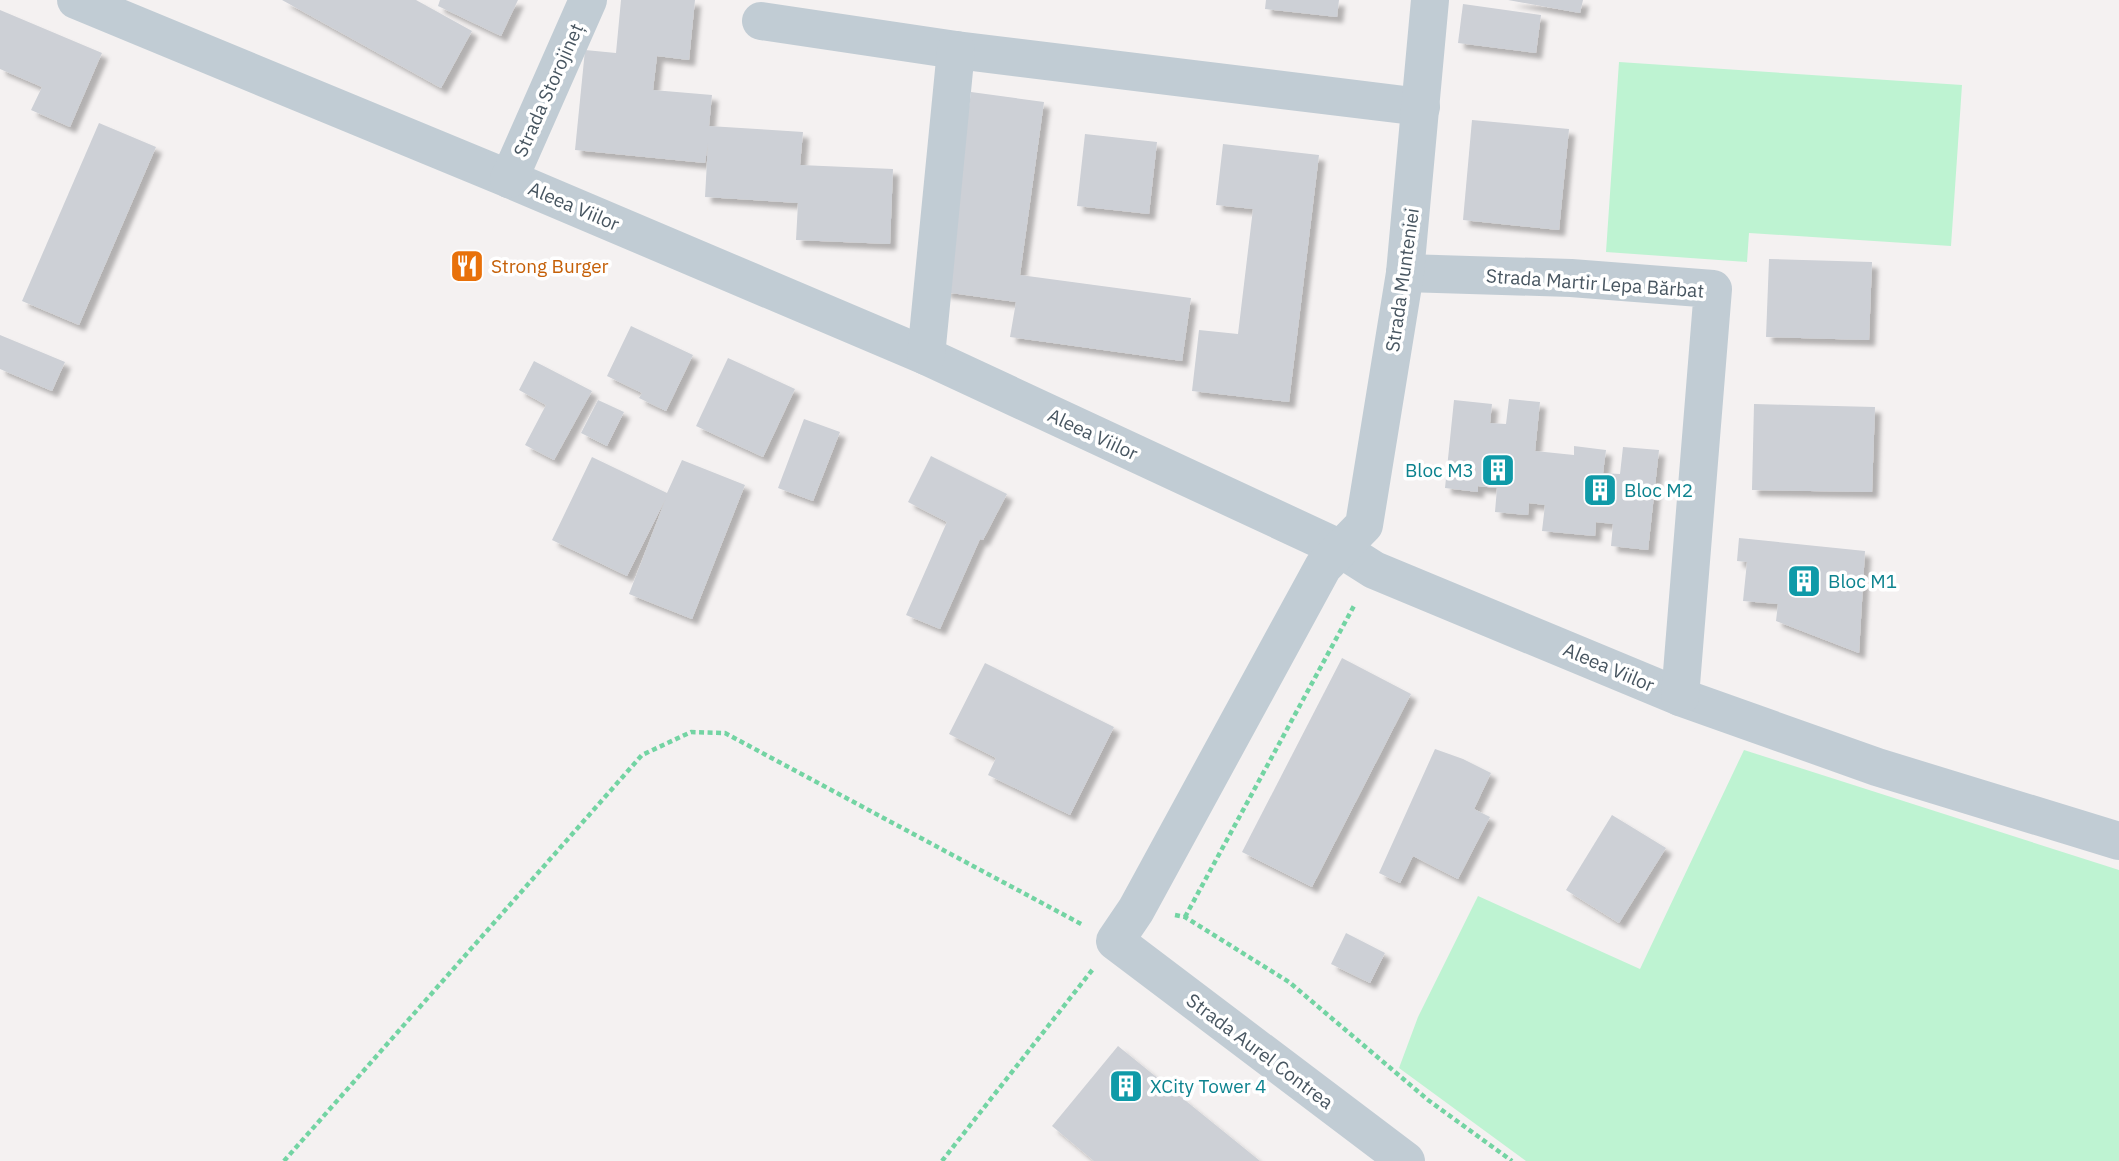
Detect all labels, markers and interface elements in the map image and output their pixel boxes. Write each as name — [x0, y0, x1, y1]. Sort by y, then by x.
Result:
street label: Strada Storojineț — [508, 20, 588, 160]
street label: Aleea Viilor — [525, 176, 623, 236]
street label: Strada Munteniei — [1380, 206, 1424, 354]
restaurant icon: Strong Burger — [448, 247, 486, 285]
place label: Strong Burger — [491, 254, 609, 278]
street label: Strada Martir Lepa Bărbat — [1485, 263, 1705, 303]
street label: Aleea Viilor — [1044, 403, 1142, 465]
building icon: Bloc M3 — [1479, 451, 1517, 489]
place label: Bloc M3 — [1405, 458, 1474, 482]
building icon: Bloc M2 — [1581, 471, 1619, 509]
place label: Bloc M2 — [1624, 478, 1693, 502]
building icon: Bloc M1 — [1785, 562, 1823, 600]
place label: Bloc M1 — [1828, 569, 1897, 593]
street label: Aleea Viilor — [1560, 637, 1658, 697]
street label: Strada Aurel Contrea — [1182, 988, 1338, 1114]
building icon: XCity Tower 4 — [1107, 1067, 1145, 1105]
place label: XCity Tower 4 — [1150, 1074, 1267, 1098]

